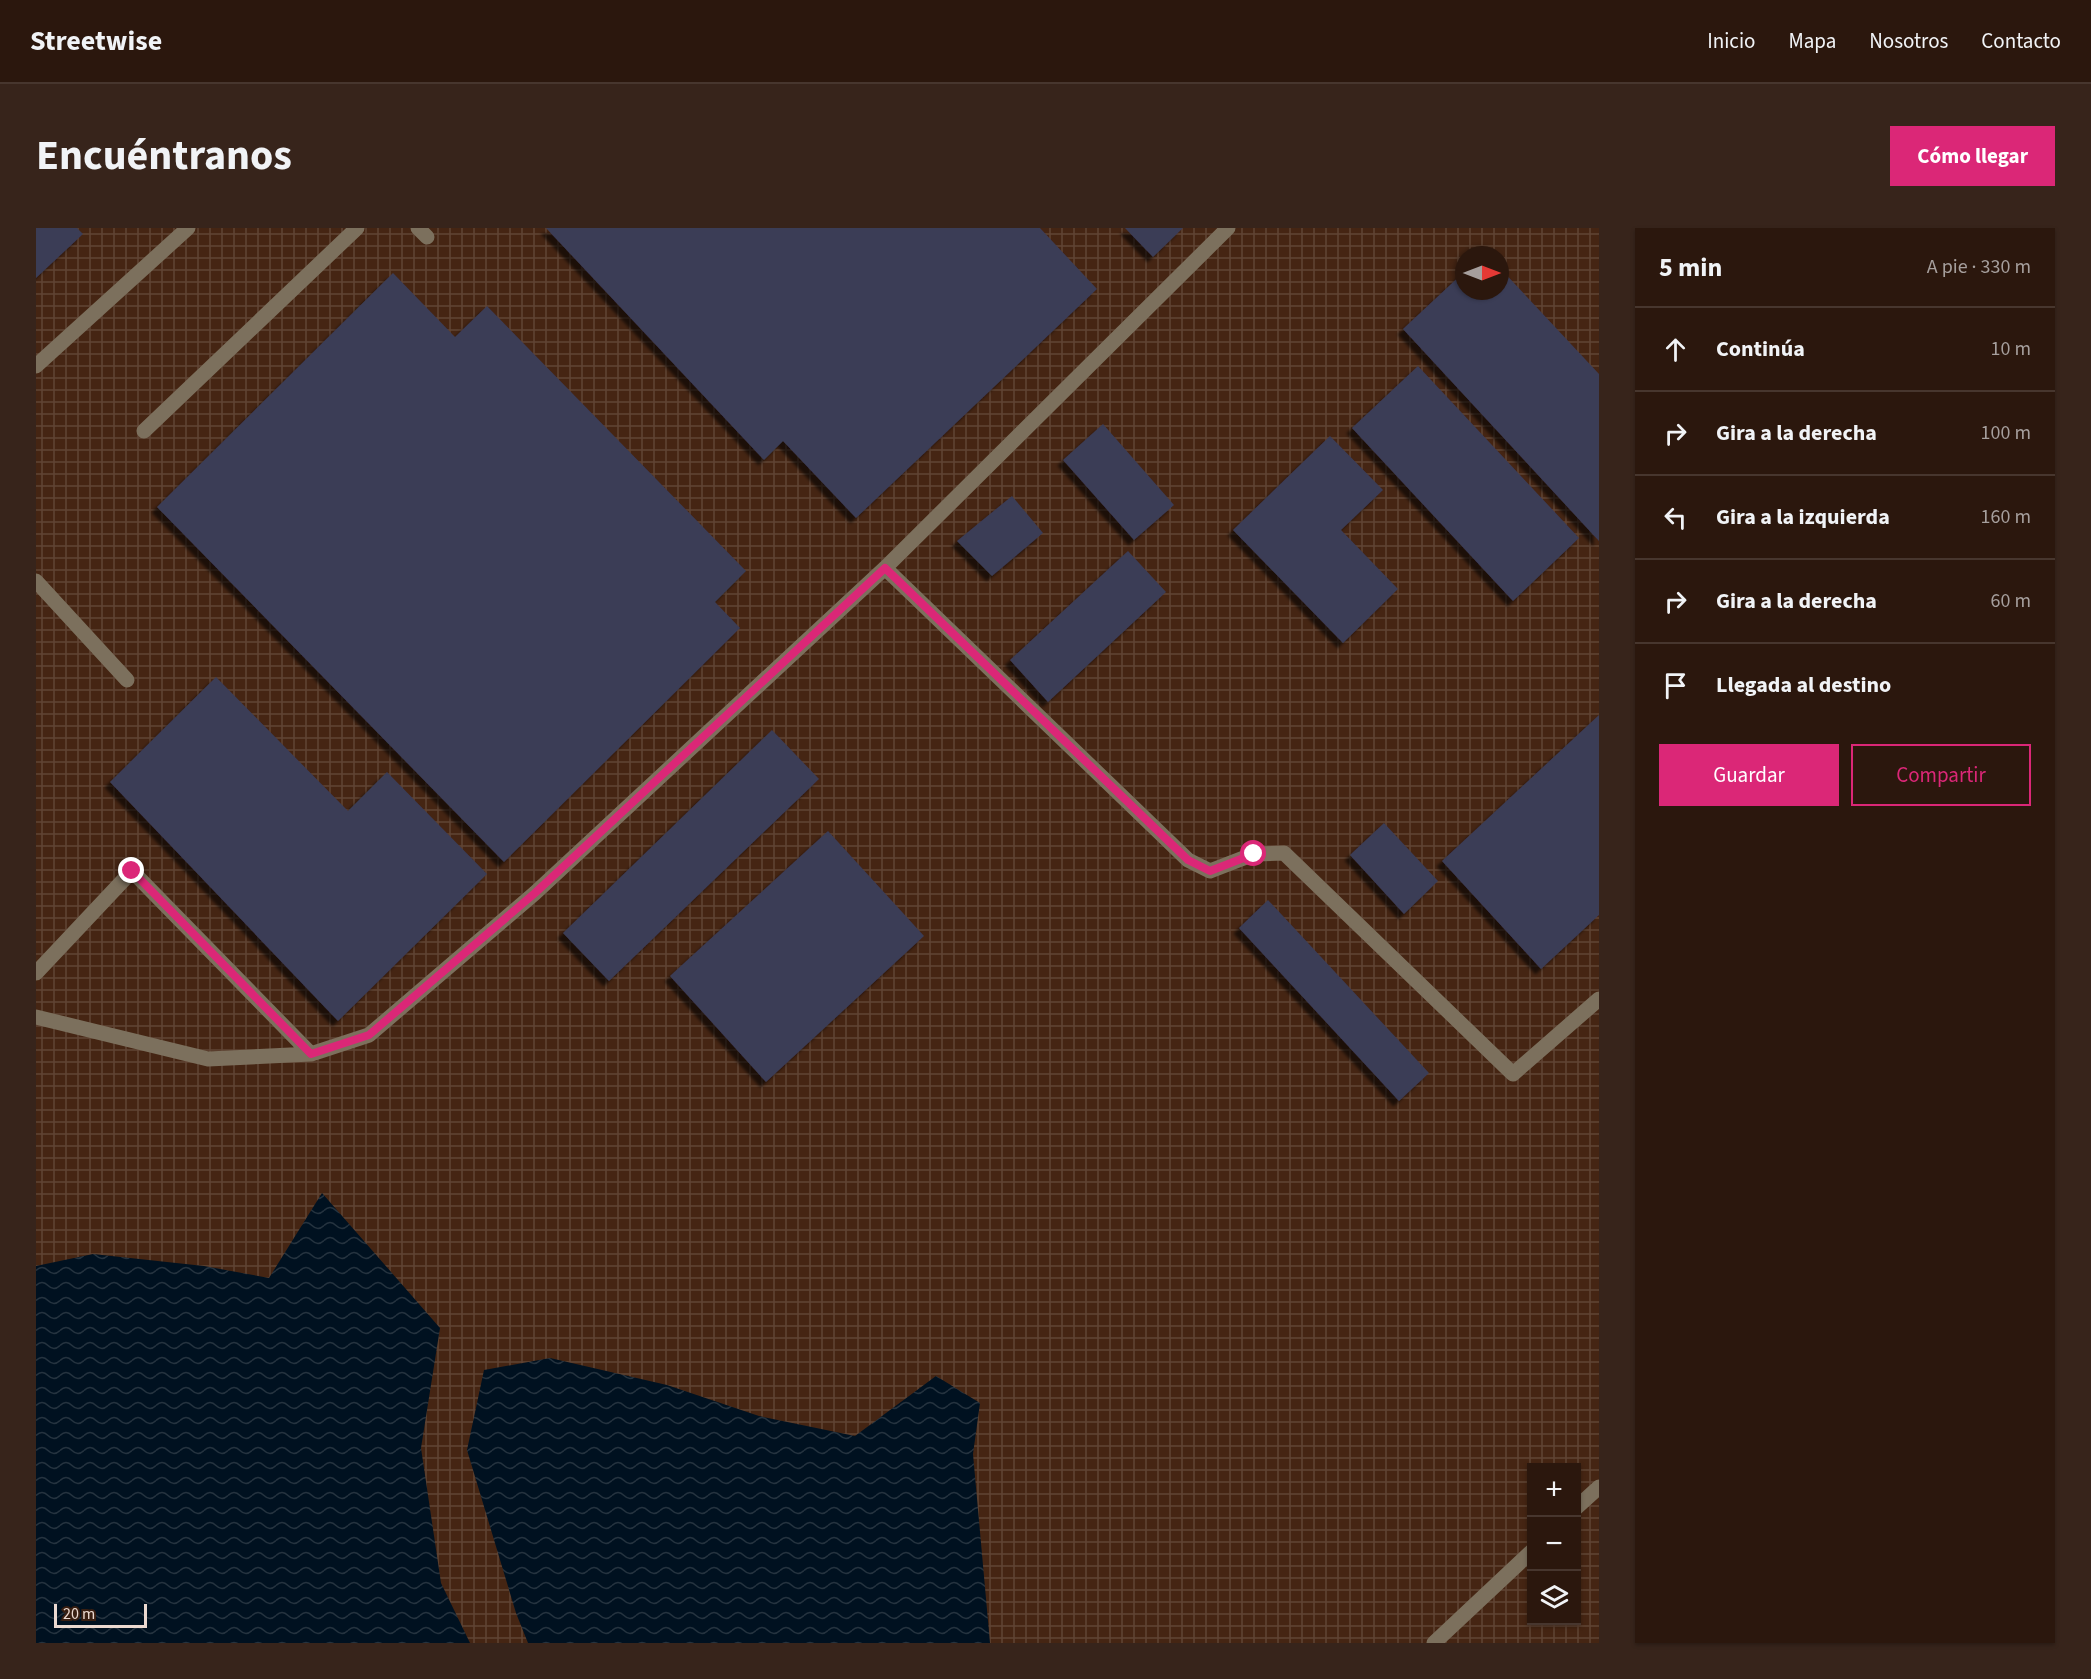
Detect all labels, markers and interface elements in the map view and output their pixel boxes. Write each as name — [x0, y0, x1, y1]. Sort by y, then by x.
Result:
text: Streetwise — [30, 21, 162, 61]
text: Inicio — [1707, 26, 1755, 56]
text: Mapa — [1788, 26, 1836, 56]
text: Nosotros — [1869, 26, 1948, 56]
text: Contacto — [1981, 26, 2061, 56]
text: Encuéntranos — [36, 126, 292, 186]
button: Cómo llegar — [1890, 126, 2055, 186]
north arrow — [1455, 246, 1509, 300]
text: 5 min — [1659, 249, 1722, 286]
text: A pie · 330 m — [1927, 253, 2031, 281]
icon: ahead — [1659, 333, 1692, 366]
text: Continúa — [1716, 333, 1805, 365]
text: 10 m — [1991, 335, 2031, 363]
icon: right — [1659, 417, 1692, 450]
text: Gira a la derecha — [1716, 417, 1877, 449]
text: 100 m — [1981, 419, 2031, 447]
icon: left — [1659, 501, 1692, 534]
text: Gira a la izquierda — [1716, 501, 1890, 533]
text: 160 m — [1981, 503, 2031, 531]
icon: right — [1659, 585, 1692, 618]
text: Gira a la derecha — [1716, 585, 1877, 617]
text: 60 m — [1991, 587, 2031, 615]
icon: arrive — [1659, 669, 1692, 702]
text: Llegada al destino — [1716, 669, 1891, 701]
button: Guardar — [1659, 744, 1839, 806]
button: Compartir — [1851, 744, 2031, 806]
route start — [1240, 840, 1266, 866]
route end — [118, 857, 144, 883]
map controls — [1527, 1463, 1581, 1625]
button: + — [1527, 1463, 1581, 1517]
button: − — [1527, 1517, 1581, 1571]
button: layers — [1527, 1571, 1581, 1625]
scale bar — [54, 1601, 147, 1628]
text: 20 m — [63, 1603, 95, 1625]

